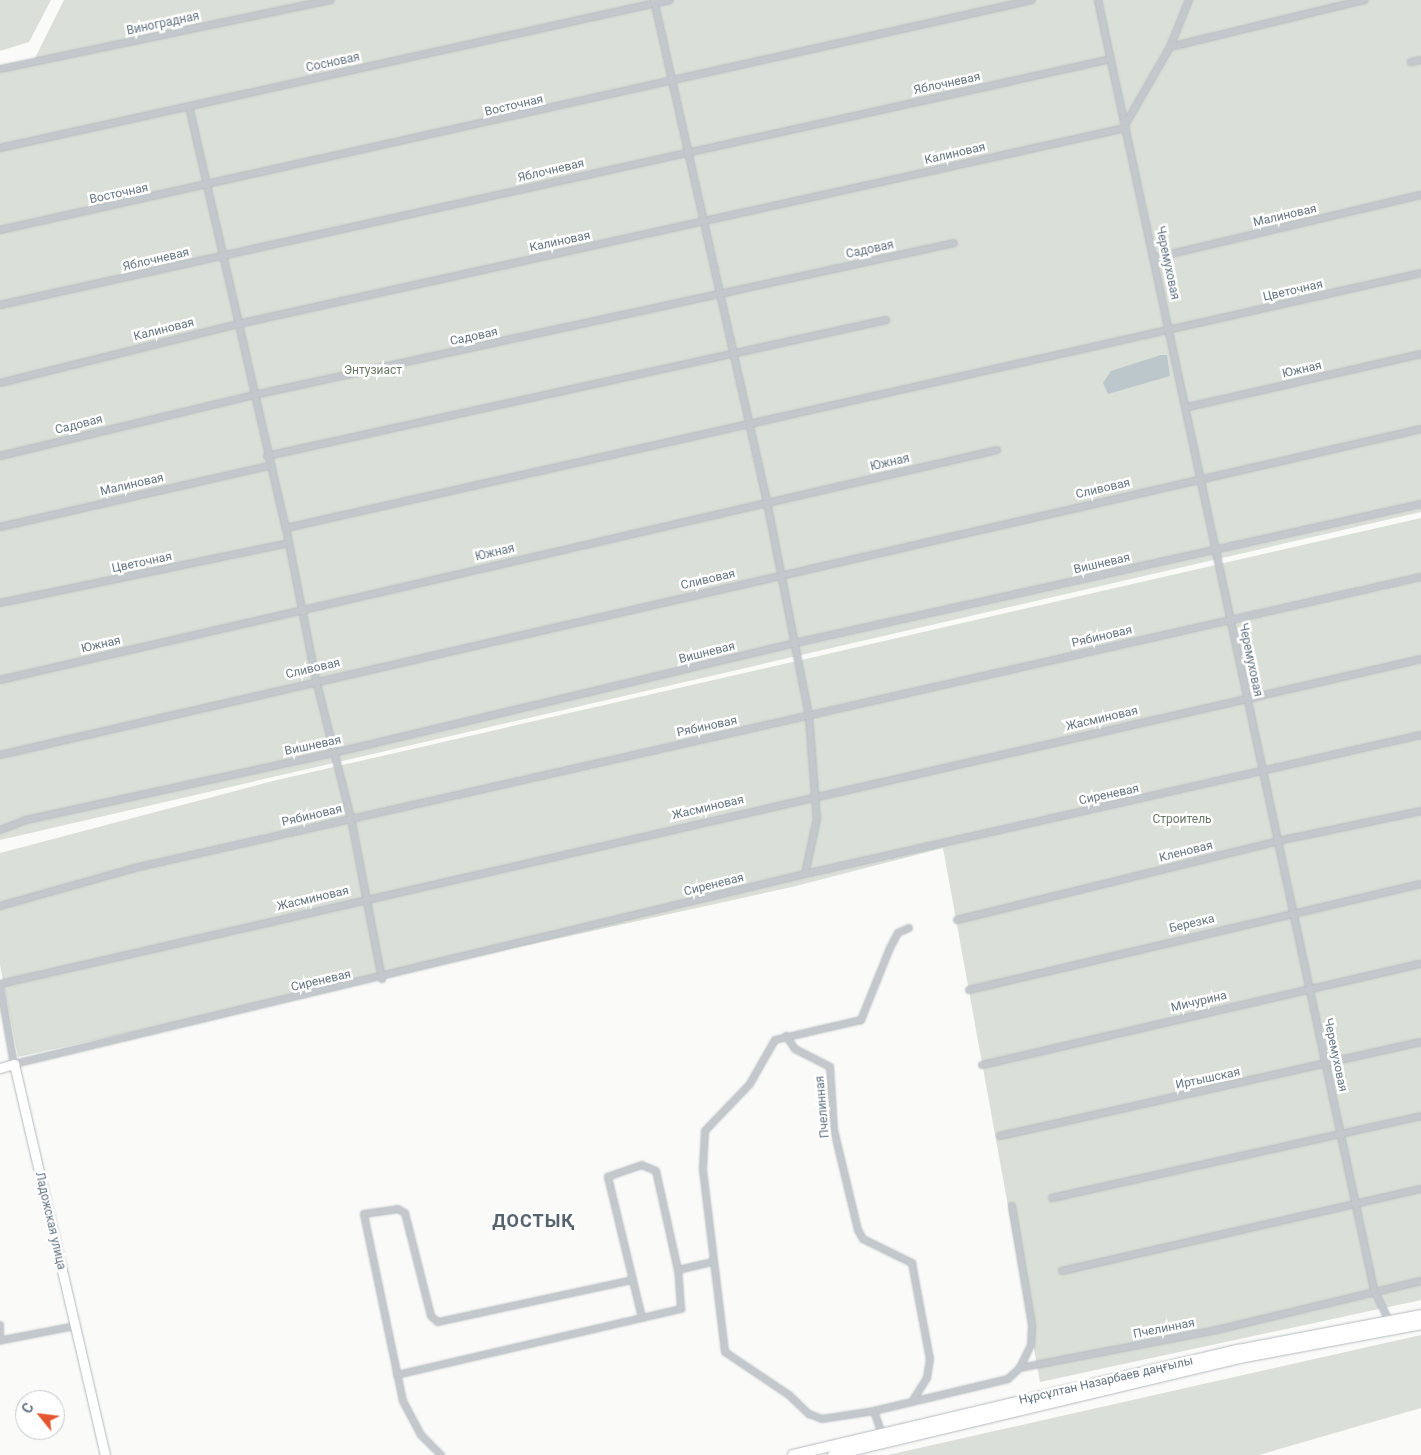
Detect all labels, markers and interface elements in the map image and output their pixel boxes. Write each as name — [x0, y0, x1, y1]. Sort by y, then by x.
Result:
street label: Виноградная — [125, 9, 201, 39]
street label: Сосновая — [305, 50, 361, 76]
street label: Яблочневая — [912, 70, 982, 98]
street label: Восточная — [483, 92, 545, 120]
street label: Калиновая — [923, 140, 987, 168]
street label: Яблочневая — [516, 156, 586, 186]
street label: Восточная — [88, 181, 150, 207]
street label: Малиновая — [1252, 202, 1318, 230]
street label: Черемуховая — [1152, 225, 1182, 301]
street label: Калиновая — [528, 229, 592, 255]
street label: Садовая — [845, 238, 895, 262]
street label: Яблочневая — [121, 245, 191, 275]
street label: Цветочная — [1262, 277, 1324, 305]
street label: Калиновая — [132, 316, 196, 344]
street label: Садовая — [449, 325, 499, 349]
street label: Южная — [1281, 358, 1323, 382]
park label: Энтузиаст — [344, 364, 402, 378]
street label: Садовая — [54, 412, 104, 438]
street label: Южная — [869, 451, 911, 475]
street label: Малиновая — [99, 471, 165, 499]
street label: Сливовая — [1074, 476, 1132, 502]
street label: Южная — [474, 541, 516, 565]
street label: Цветочная — [111, 550, 173, 576]
street label: Вишневая — [1072, 551, 1132, 577]
street label: Сливовая — [679, 567, 737, 593]
street label: Черемуховая — [1235, 622, 1265, 698]
street label: Рябиновая — [1070, 623, 1134, 651]
street label: Южная — [80, 633, 122, 657]
street label: Вишневая — [677, 639, 737, 667]
street label: Сливовая — [284, 656, 342, 682]
street label: Жасминовая — [1065, 704, 1139, 734]
street label: Рябиновая — [675, 714, 739, 740]
street label: Вишневая — [283, 733, 343, 759]
street label: Сиреневая — [1078, 782, 1140, 808]
street label: Жасминовая — [671, 793, 745, 823]
street label: Рябиновая — [280, 802, 344, 830]
park label: Строитель — [1152, 813, 1212, 827]
street label: Кленовая — [1158, 838, 1214, 866]
street label: Сиреневая — [683, 871, 745, 899]
street label: Жасминовая — [276, 884, 350, 914]
street label: Березка — [1168, 912, 1216, 936]
street label: Сиреневая — [290, 967, 352, 995]
street label: Мичурина — [1170, 989, 1228, 1015]
street label: Черемуховая — [1320, 1017, 1350, 1093]
street label: Иртышская — [1174, 1065, 1242, 1093]
street label: Пчелинная — [813, 1075, 833, 1139]
street label: Ладожская улица — [32, 1171, 68, 1271]
district label: ДОСТЫҚ — [492, 1210, 576, 1232]
street label: Пчелинная — [1132, 1316, 1196, 1342]
street label: Нұрсұлтан Назарбаев даңғылы — [1018, 1354, 1194, 1408]
north arrow — [15, 1390, 65, 1440]
text: С — [19, 1400, 37, 1416]

